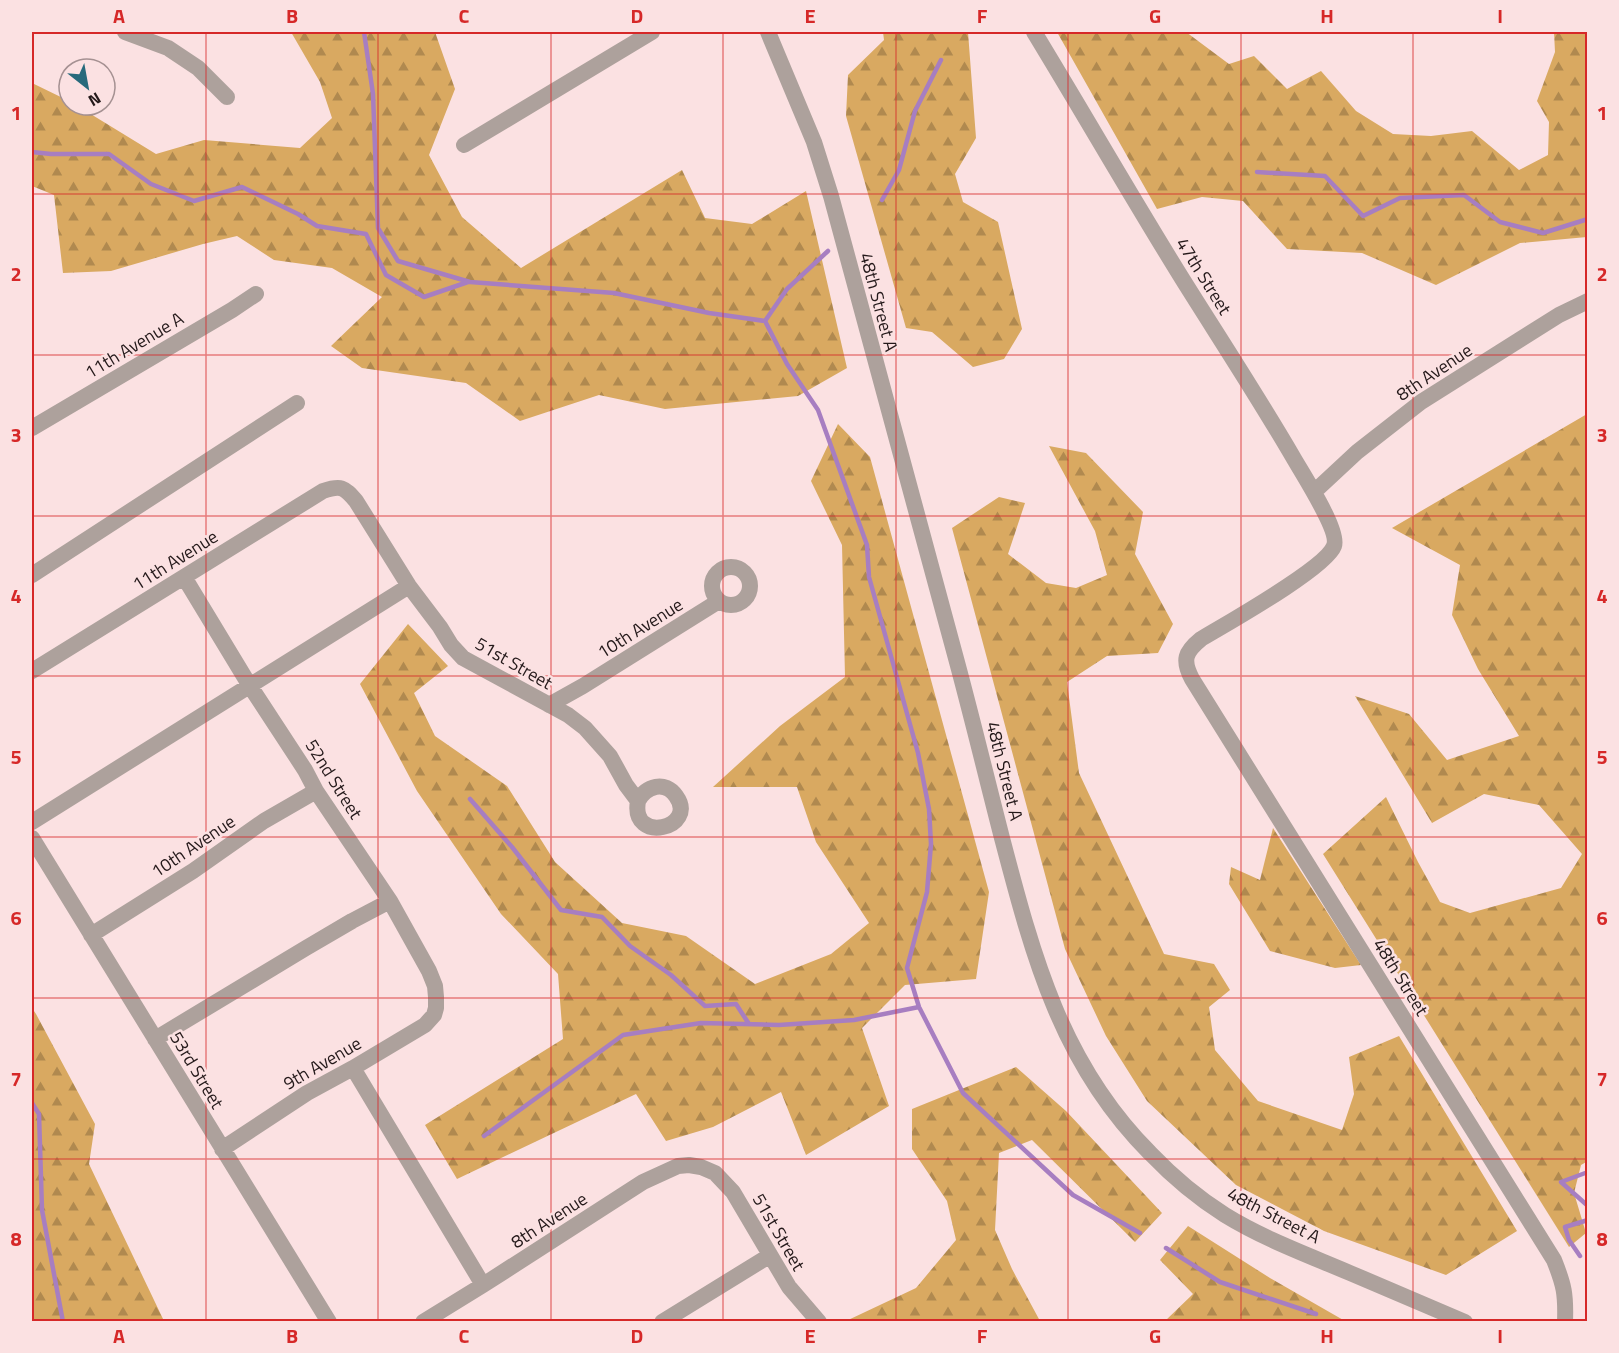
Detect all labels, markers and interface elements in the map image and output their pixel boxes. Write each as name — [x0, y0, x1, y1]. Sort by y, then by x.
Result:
text: A — [113, 0, 125, 31]
text: B — [286, 0, 298, 31]
text: C — [459, 0, 470, 31]
text: D — [631, 0, 643, 31]
text: E — [804, 0, 816, 31]
text: F — [977, 0, 988, 31]
text: G — [1149, 0, 1161, 31]
text: H — [1320, 0, 1334, 31]
text: I — [1497, 0, 1503, 31]
north arrow — [57, 57, 117, 117]
text: N — [84, 87, 106, 113]
text: 1 — [10, 97, 22, 128]
text: 1 — [1596, 97, 1608, 128]
street label: 47th Street — [1170, 232, 1239, 320]
street label: 48th Street A — [853, 250, 905, 355]
text: 2 — [10, 258, 22, 289]
text: 2 — [1596, 258, 1608, 289]
street label: 11th Avenue A — [79, 305, 189, 385]
street label: 8th Avenue — [1391, 337, 1477, 407]
text: 3 — [10, 419, 22, 450]
text: 3 — [1596, 419, 1608, 450]
street label: 11th Avenue — [127, 523, 223, 597]
text: 4 — [10, 580, 22, 611]
text: 4 — [1596, 580, 1608, 611]
street label: 10th Avenue — [592, 591, 688, 665]
street label: 51st Street — [470, 630, 558, 696]
street label: 48th Street A — [980, 719, 1030, 824]
street label: 52nd Street — [299, 734, 370, 825]
text: 5 — [10, 741, 22, 772]
text: 5 — [1596, 741, 1608, 772]
street label: 10th Avenue — [145, 808, 241, 884]
text: 6 — [10, 902, 22, 933]
text: 6 — [1596, 902, 1608, 933]
street label: 48th Street — [1367, 933, 1436, 1021]
street label: 53rd Street — [163, 1026, 231, 1114]
street label: 9th Avenue — [278, 1030, 366, 1096]
text: 7 — [10, 1063, 22, 1094]
text: 7 — [1596, 1063, 1608, 1094]
street label: 48th Street A — [1223, 1180, 1325, 1250]
street label: 8th Avenue — [505, 1185, 593, 1255]
street label: 51st Street — [746, 1188, 812, 1276]
text: 8 — [10, 1223, 22, 1254]
text: 8 — [1596, 1223, 1608, 1254]
text: A — [113, 1320, 125, 1351]
text: B — [286, 1320, 298, 1351]
text: C — [459, 1320, 470, 1351]
text: D — [631, 1320, 643, 1351]
text: E — [804, 1320, 816, 1351]
text: F — [977, 1320, 988, 1351]
text: G — [1149, 1320, 1161, 1351]
text: H — [1320, 1320, 1334, 1351]
text: I — [1497, 1320, 1503, 1351]

